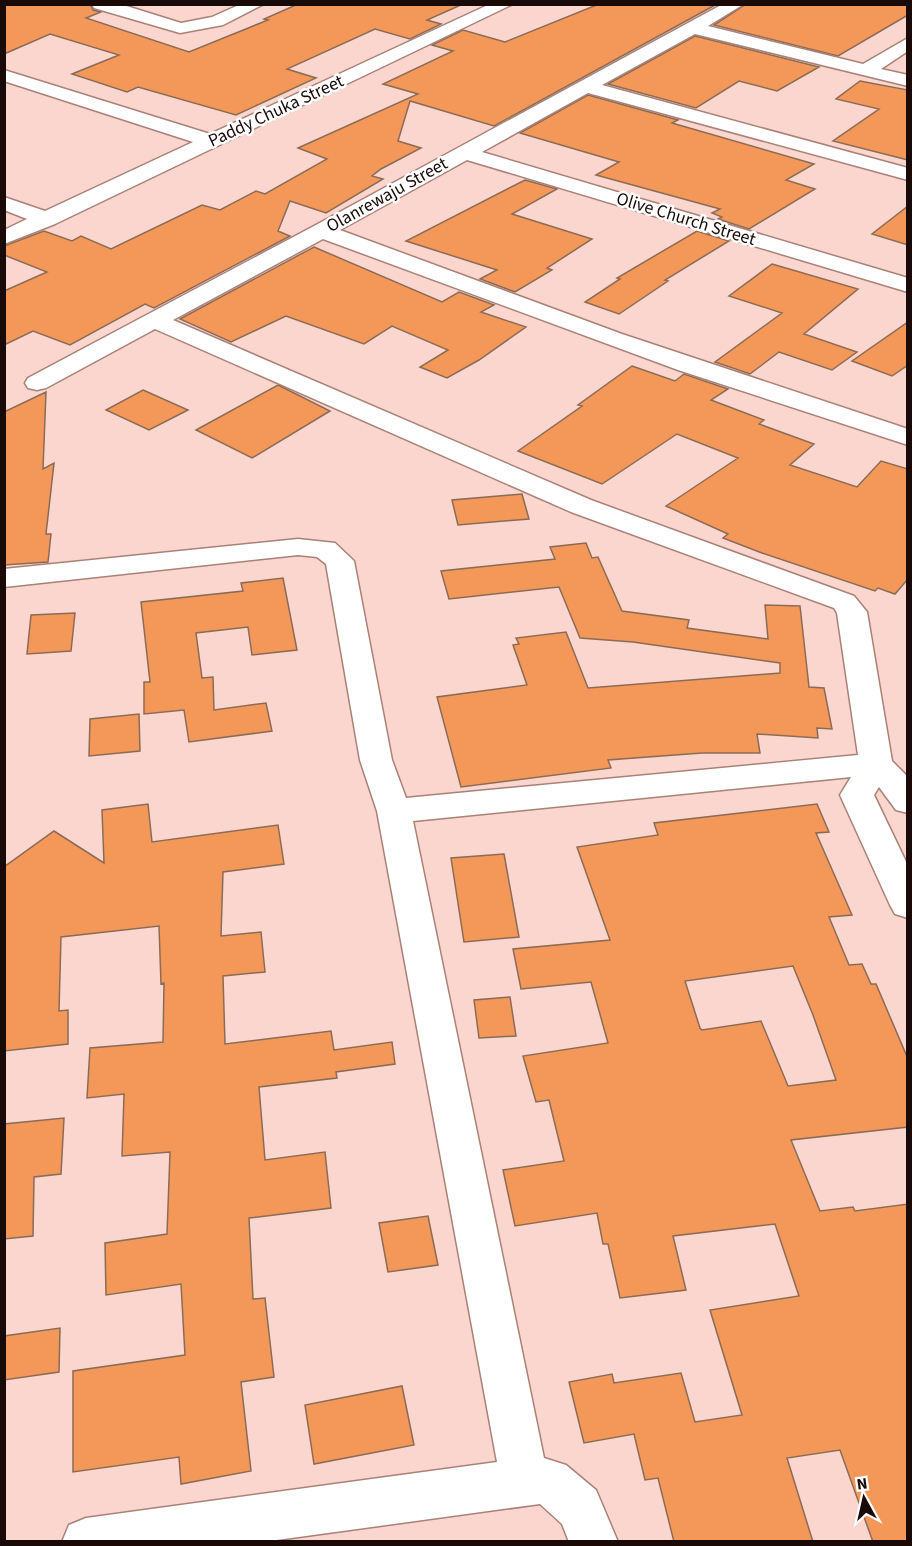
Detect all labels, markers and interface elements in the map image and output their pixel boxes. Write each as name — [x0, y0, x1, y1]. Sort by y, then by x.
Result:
street label: Paddy Chuka Street — [204, 69, 348, 153]
street label: Olanrewaju Street — [322, 151, 452, 239]
street label: Olive Church Street — [613, 186, 759, 252]
north arrow — [834, 1468, 894, 1528]
text: N — [855, 1473, 869, 1496]

